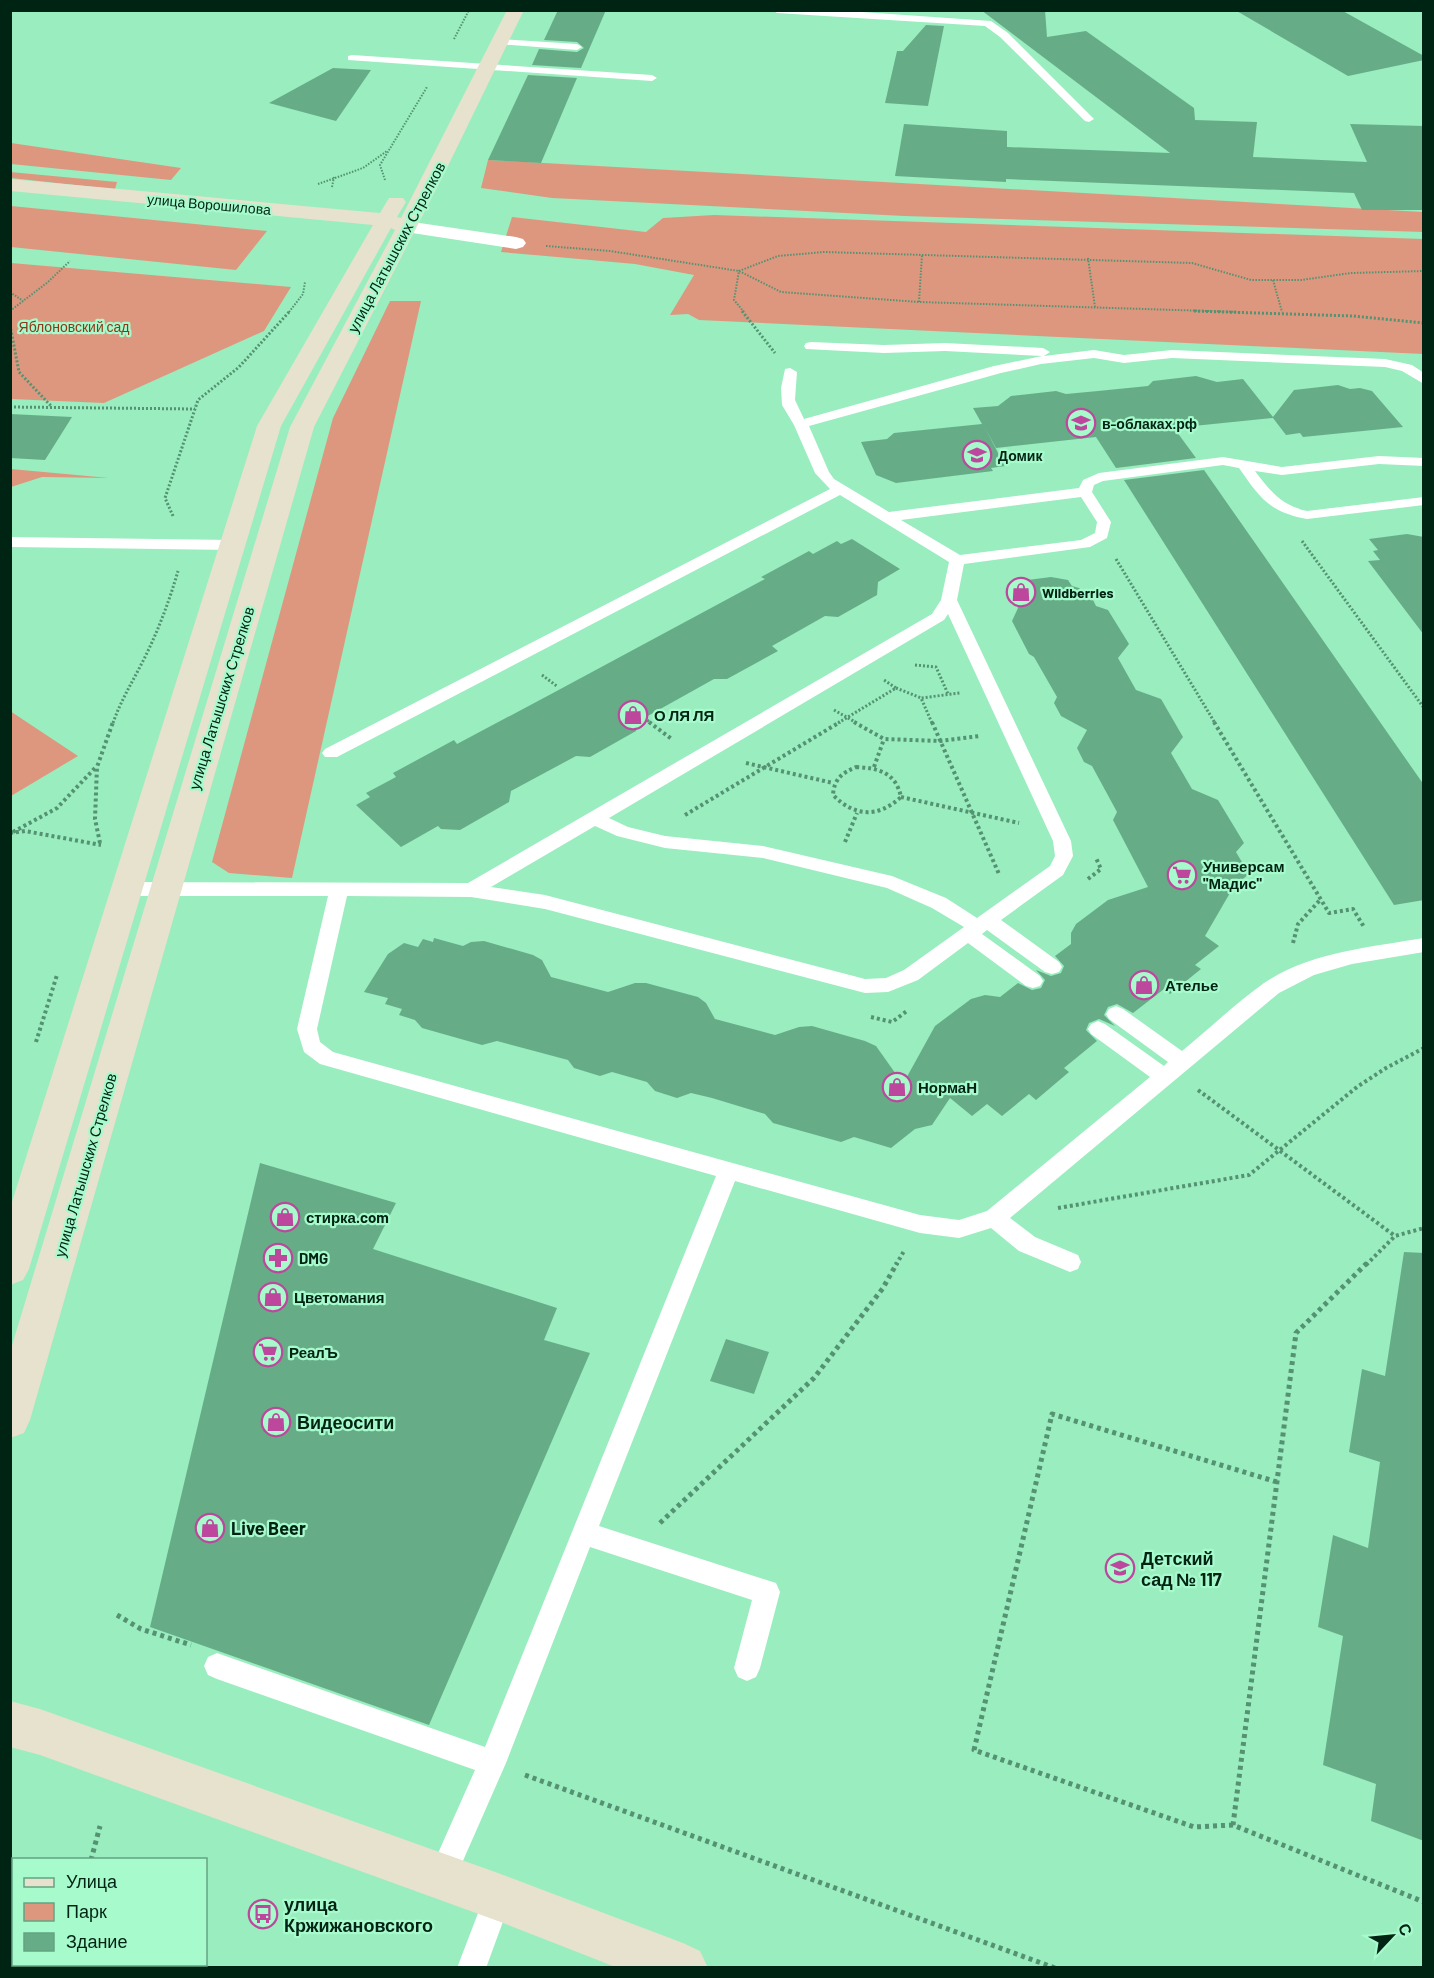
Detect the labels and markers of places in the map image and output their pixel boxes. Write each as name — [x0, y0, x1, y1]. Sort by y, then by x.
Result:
school or university icon: в-облаках.рф — [1065, 407, 1097, 439]
place label: в-облаках.рф — [1102, 415, 1197, 432]
school or university icon: Домик — [961, 439, 993, 471]
place label: Домик — [998, 447, 1043, 464]
shop icon: Wildberries — [1005, 576, 1037, 608]
place label: Wildberries — [1042, 584, 1114, 601]
shop icon: О ЛЯ ЛЯ — [617, 699, 649, 731]
place label: О ЛЯ ЛЯ — [654, 706, 714, 724]
place label: Универсам "Мадис" — [1203, 857, 1285, 892]
supermarket icon: Универсам "Мадис" — [1166, 859, 1198, 891]
shop icon: Ателье — [1128, 969, 1160, 1001]
place label: Ателье — [1165, 976, 1218, 994]
shop icon: НормаН — [881, 1071, 913, 1103]
place label: НормаН — [918, 1078, 977, 1096]
shop icon: стирка.com — [269, 1201, 301, 1233]
place label: стирка.com — [306, 1208, 389, 1226]
pharmacy icon: DMG — [262, 1242, 294, 1274]
place label: DMG — [299, 1249, 328, 1267]
shop icon: Цветомания — [257, 1281, 289, 1313]
place label: Цветомания — [294, 1288, 385, 1306]
supermarket icon: РеалЪ — [252, 1336, 284, 1368]
place label: РеалЪ — [289, 1343, 338, 1361]
shop icon: Видеосити — [260, 1406, 292, 1438]
place label: Видеосити — [297, 1411, 394, 1433]
shop icon: Live Beer — [194, 1512, 226, 1544]
place label: Live Beer — [231, 1517, 306, 1539]
place label: Детский сад № 117 — [1141, 1547, 1222, 1590]
school or university icon: Детский сад № 117 — [1104, 1552, 1136, 1584]
place label: улица Кржижановского — [284, 1893, 433, 1936]
bus stop icon: улица Кржижановского — [247, 1898, 279, 1930]

